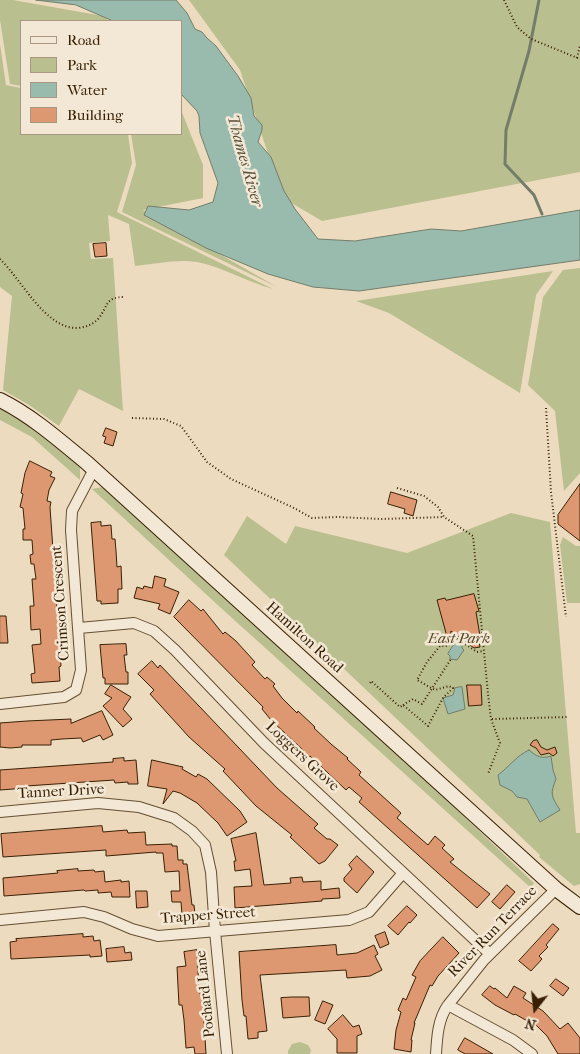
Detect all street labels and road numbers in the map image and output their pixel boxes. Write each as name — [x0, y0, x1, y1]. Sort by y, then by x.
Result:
street label: Crimson Crescent — [48, 545, 74, 661]
street label: Hamilton Road — [262, 599, 346, 677]
street label: Loggers Grove — [261, 718, 343, 796]
street label: Tanner Drive — [17, 781, 105, 803]
street label: River Run Terrace — [445, 882, 541, 982]
street label: Trapper Street — [160, 904, 256, 928]
street label: Pochard Lane — [192, 949, 220, 1039]

